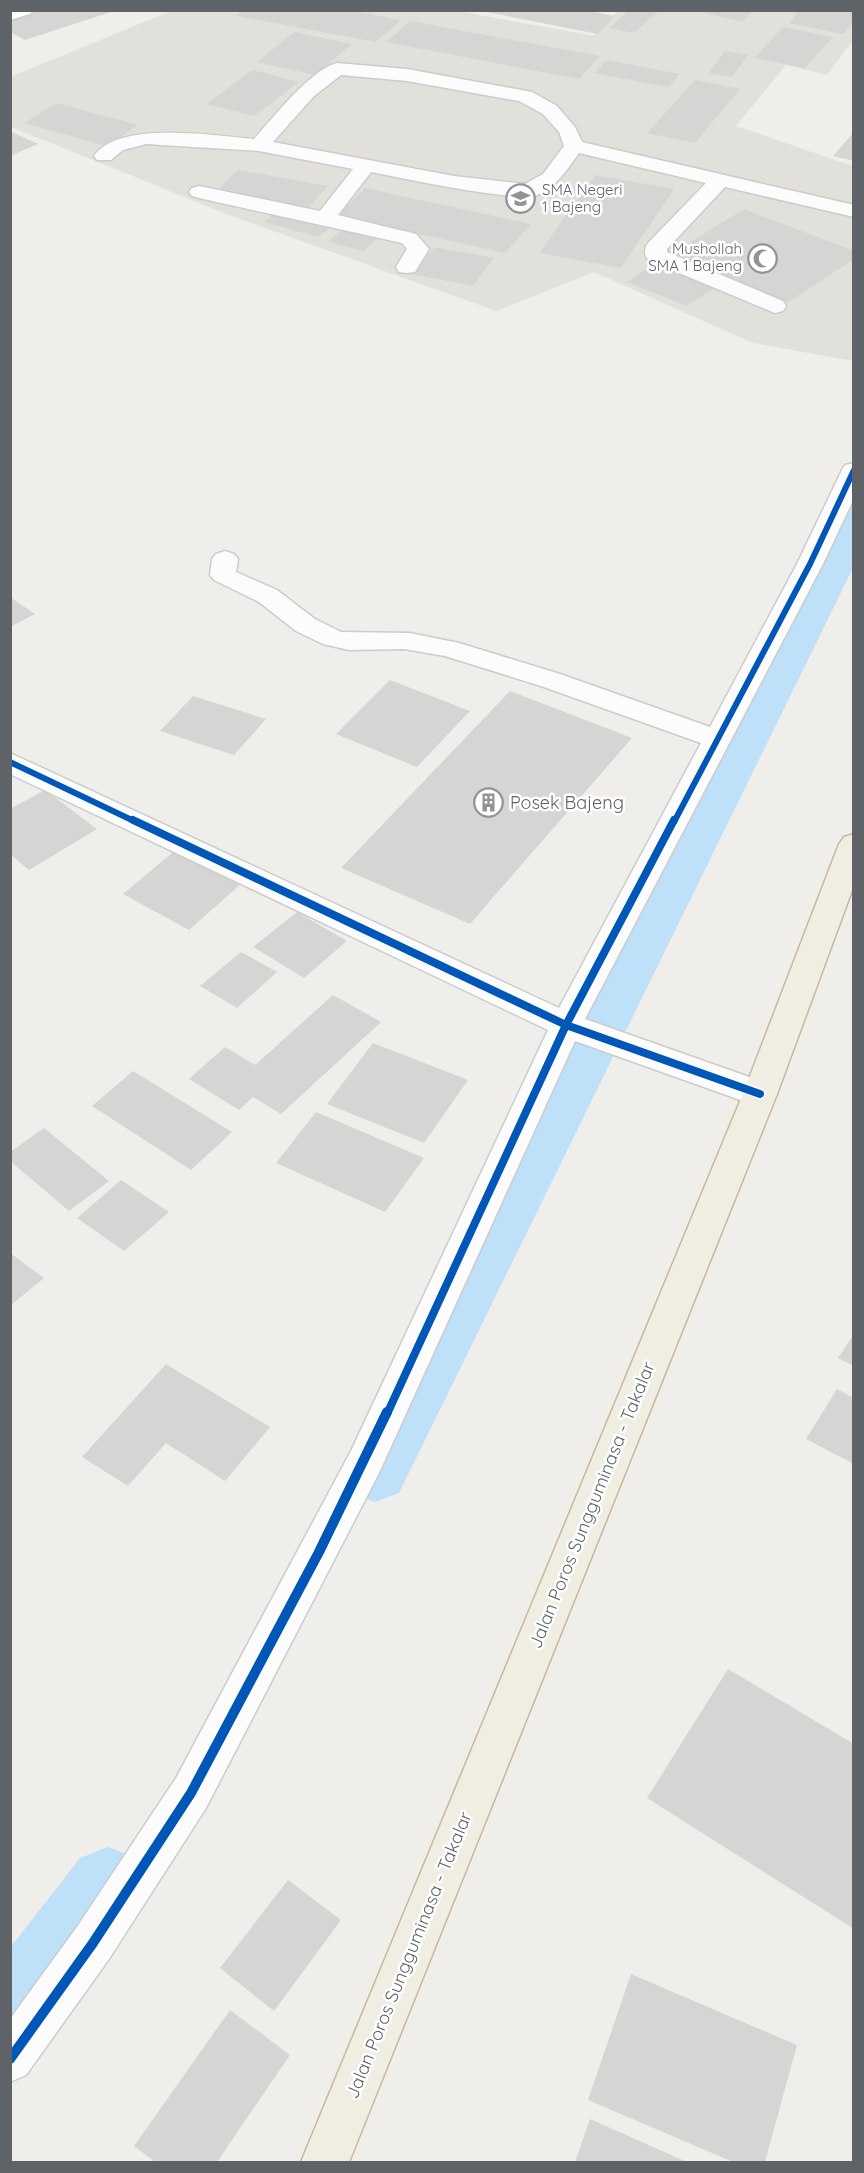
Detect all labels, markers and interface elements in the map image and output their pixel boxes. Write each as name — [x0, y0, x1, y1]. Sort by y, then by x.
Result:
place label: SMA Negeri 1 Bajeng — [542, 180, 622, 216]
school or university icon: SMA Negeri 1 Bajeng — [505, 183, 537, 215]
place label: Mushollah SMA 1 Bajeng — [648, 239, 742, 275]
mosque icon: Mushollah SMA 1 Bajeng — [747, 242, 779, 274]
building icon: Posek Bajeng — [473, 787, 505, 819]
place label: Posek Bajeng — [510, 791, 624, 814]
street label: Jalan Poros Sungguminasa - Takalar — [523, 1358, 660, 1652]
street label: Jalan Poros Sungguminasa - Takalar — [340, 1808, 477, 2102]

